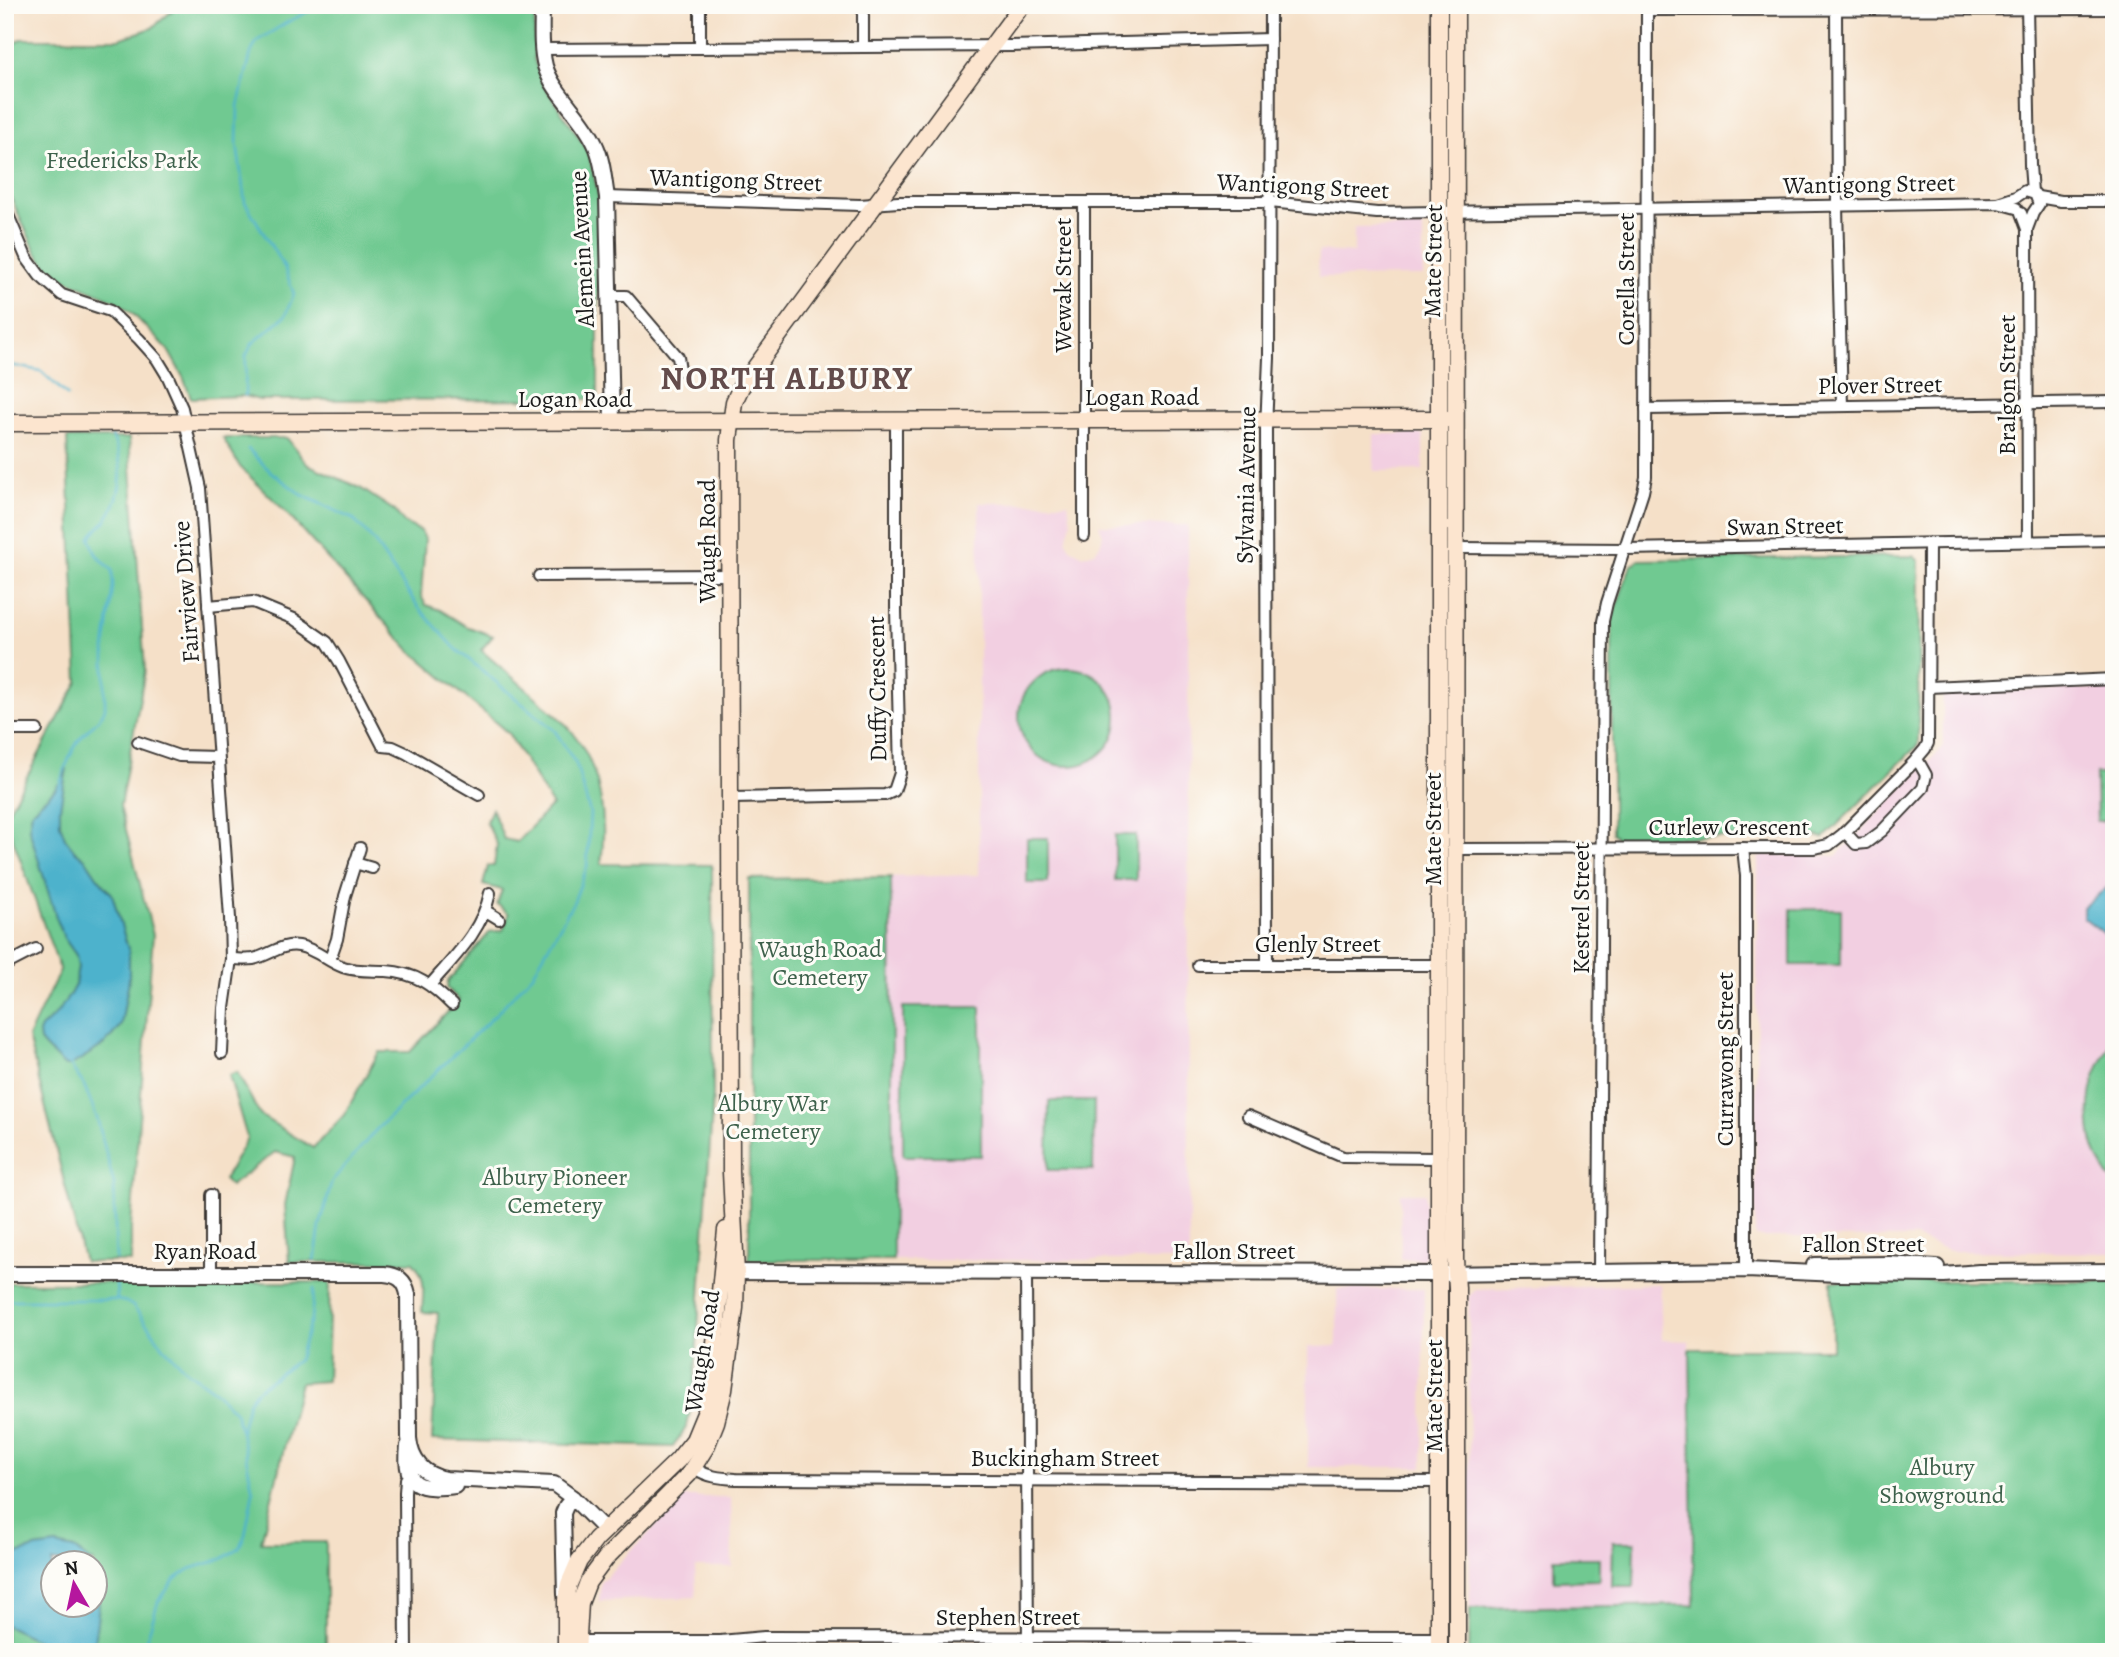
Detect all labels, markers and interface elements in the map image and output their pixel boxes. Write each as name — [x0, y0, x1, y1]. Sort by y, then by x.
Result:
park label: Fredericks Park — [46, 144, 198, 176]
street label: Wantigong Street — [648, 161, 823, 199]
street label: Wantigong Street — [1215, 165, 1390, 206]
street label: Wantigong Street — [1782, 166, 1956, 202]
street label: Alemein Avenue — [562, 170, 602, 329]
street label: Mate Street — [1416, 204, 1450, 318]
street label: Corella Street — [1610, 212, 1642, 345]
street label: Wewak Street — [1047, 218, 1079, 353]
street label: Bralgon Street — [1991, 314, 2023, 455]
district label: NORTH ALBURY — [660, 356, 914, 400]
street label: Plover Street — [1817, 368, 1943, 402]
street label: Logan Road — [1085, 381, 1200, 413]
street label: Logan Road — [518, 383, 633, 415]
street label: Sylvania Avenue — [1229, 406, 1263, 564]
street label: Waugh Road — [691, 479, 723, 604]
street label: Swan Street — [1726, 509, 1844, 543]
street label: Fairview Drive — [165, 520, 207, 664]
street label: Duffy Crescent — [860, 616, 894, 762]
street label: Mate Street — [1417, 772, 1449, 886]
street label: Curlew Crescent — [1648, 811, 1810, 843]
street label: Kestrel Street — [1565, 842, 1597, 974]
street label: Glenly Street — [1255, 928, 1381, 960]
park label: Waugh Road Cemetery — [757, 933, 882, 993]
street label: Currawong Street — [1709, 972, 1741, 1146]
park label: Albury War Cemetery — [717, 1087, 828, 1147]
park label: Albury Pioneer Cemetery — [481, 1161, 628, 1221]
street label: Fallon Street — [1801, 1228, 1925, 1260]
street label: Ryan Road — [153, 1235, 257, 1267]
street label: Fallon Street — [1172, 1235, 1296, 1267]
street label: Waugh Road — [676, 1287, 728, 1416]
street label: Mate Street — [1418, 1339, 1450, 1453]
street label: Buckingham Street — [970, 1442, 1160, 1474]
park label: Albury Showground — [1879, 1451, 2005, 1511]
north arrow — [38, 1548, 108, 1618]
text: N — [63, 1554, 81, 1582]
street label: Stephen Street — [936, 1601, 1080, 1633]

